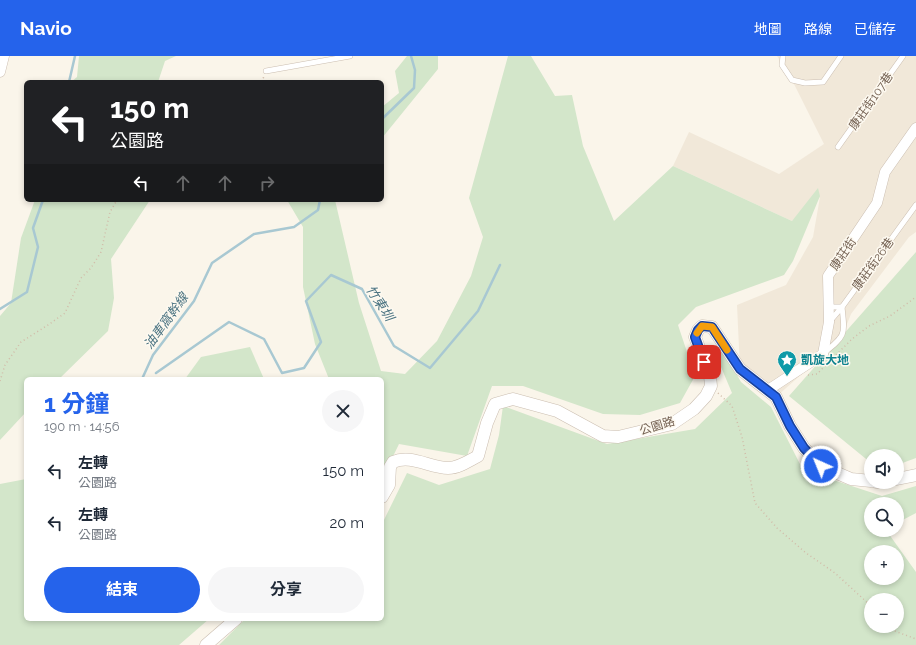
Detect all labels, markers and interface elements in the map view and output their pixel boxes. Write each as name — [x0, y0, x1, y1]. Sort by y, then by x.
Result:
text: Navio — [20, 17, 72, 39]
text: 地圖 — [754, 21, 782, 37]
text: 路線 — [804, 21, 832, 37]
text: 已儲存 — [854, 21, 896, 37]
street label: 康莊街107巷 — [846, 70, 896, 132]
text: 150 m — [110, 92, 189, 125]
icon: left — [44, 96, 96, 148]
text: 公園路 — [110, 130, 164, 151]
icon: left — [130, 172, 152, 194]
icon: ahead — [172, 172, 194, 194]
icon: ahead — [214, 172, 236, 194]
icon: right — [256, 172, 278, 194]
street label: 康莊街 — [827, 235, 859, 273]
street label: 康莊街26巷 — [849, 235, 897, 293]
water label: 竹東圳 — [363, 283, 398, 325]
water label: 油車窩幹線 — [141, 289, 192, 352]
pin — [687, 345, 721, 379]
place icon: 凱旋大地 — [776, 349, 798, 377]
icon: arrive — [693, 351, 715, 373]
place label: 凱旋大地 — [801, 353, 849, 367]
text: 1 分鐘 — [44, 389, 110, 418]
button: close — [322, 390, 364, 432]
street label: 公園路 — [638, 414, 676, 438]
text: 190 m · 14:56 — [44, 419, 120, 434]
position arrow — [800, 445, 842, 487]
map controls — [864, 449, 904, 633]
button: sound — [864, 449, 904, 489]
text: 左轉 — [78, 454, 108, 472]
icon: left — [44, 460, 66, 482]
text: 150 m — [323, 462, 364, 480]
text: 公園路 — [78, 475, 117, 490]
button: search — [864, 497, 904, 537]
text: 左轉 — [78, 506, 108, 524]
icon: left — [44, 512, 66, 534]
text: 20 m — [329, 514, 364, 532]
text: 公園路 — [78, 527, 117, 542]
button: + — [864, 545, 904, 585]
button: 結束 — [44, 567, 200, 613]
button: 分享 — [208, 567, 364, 613]
button: − — [864, 593, 904, 633]

